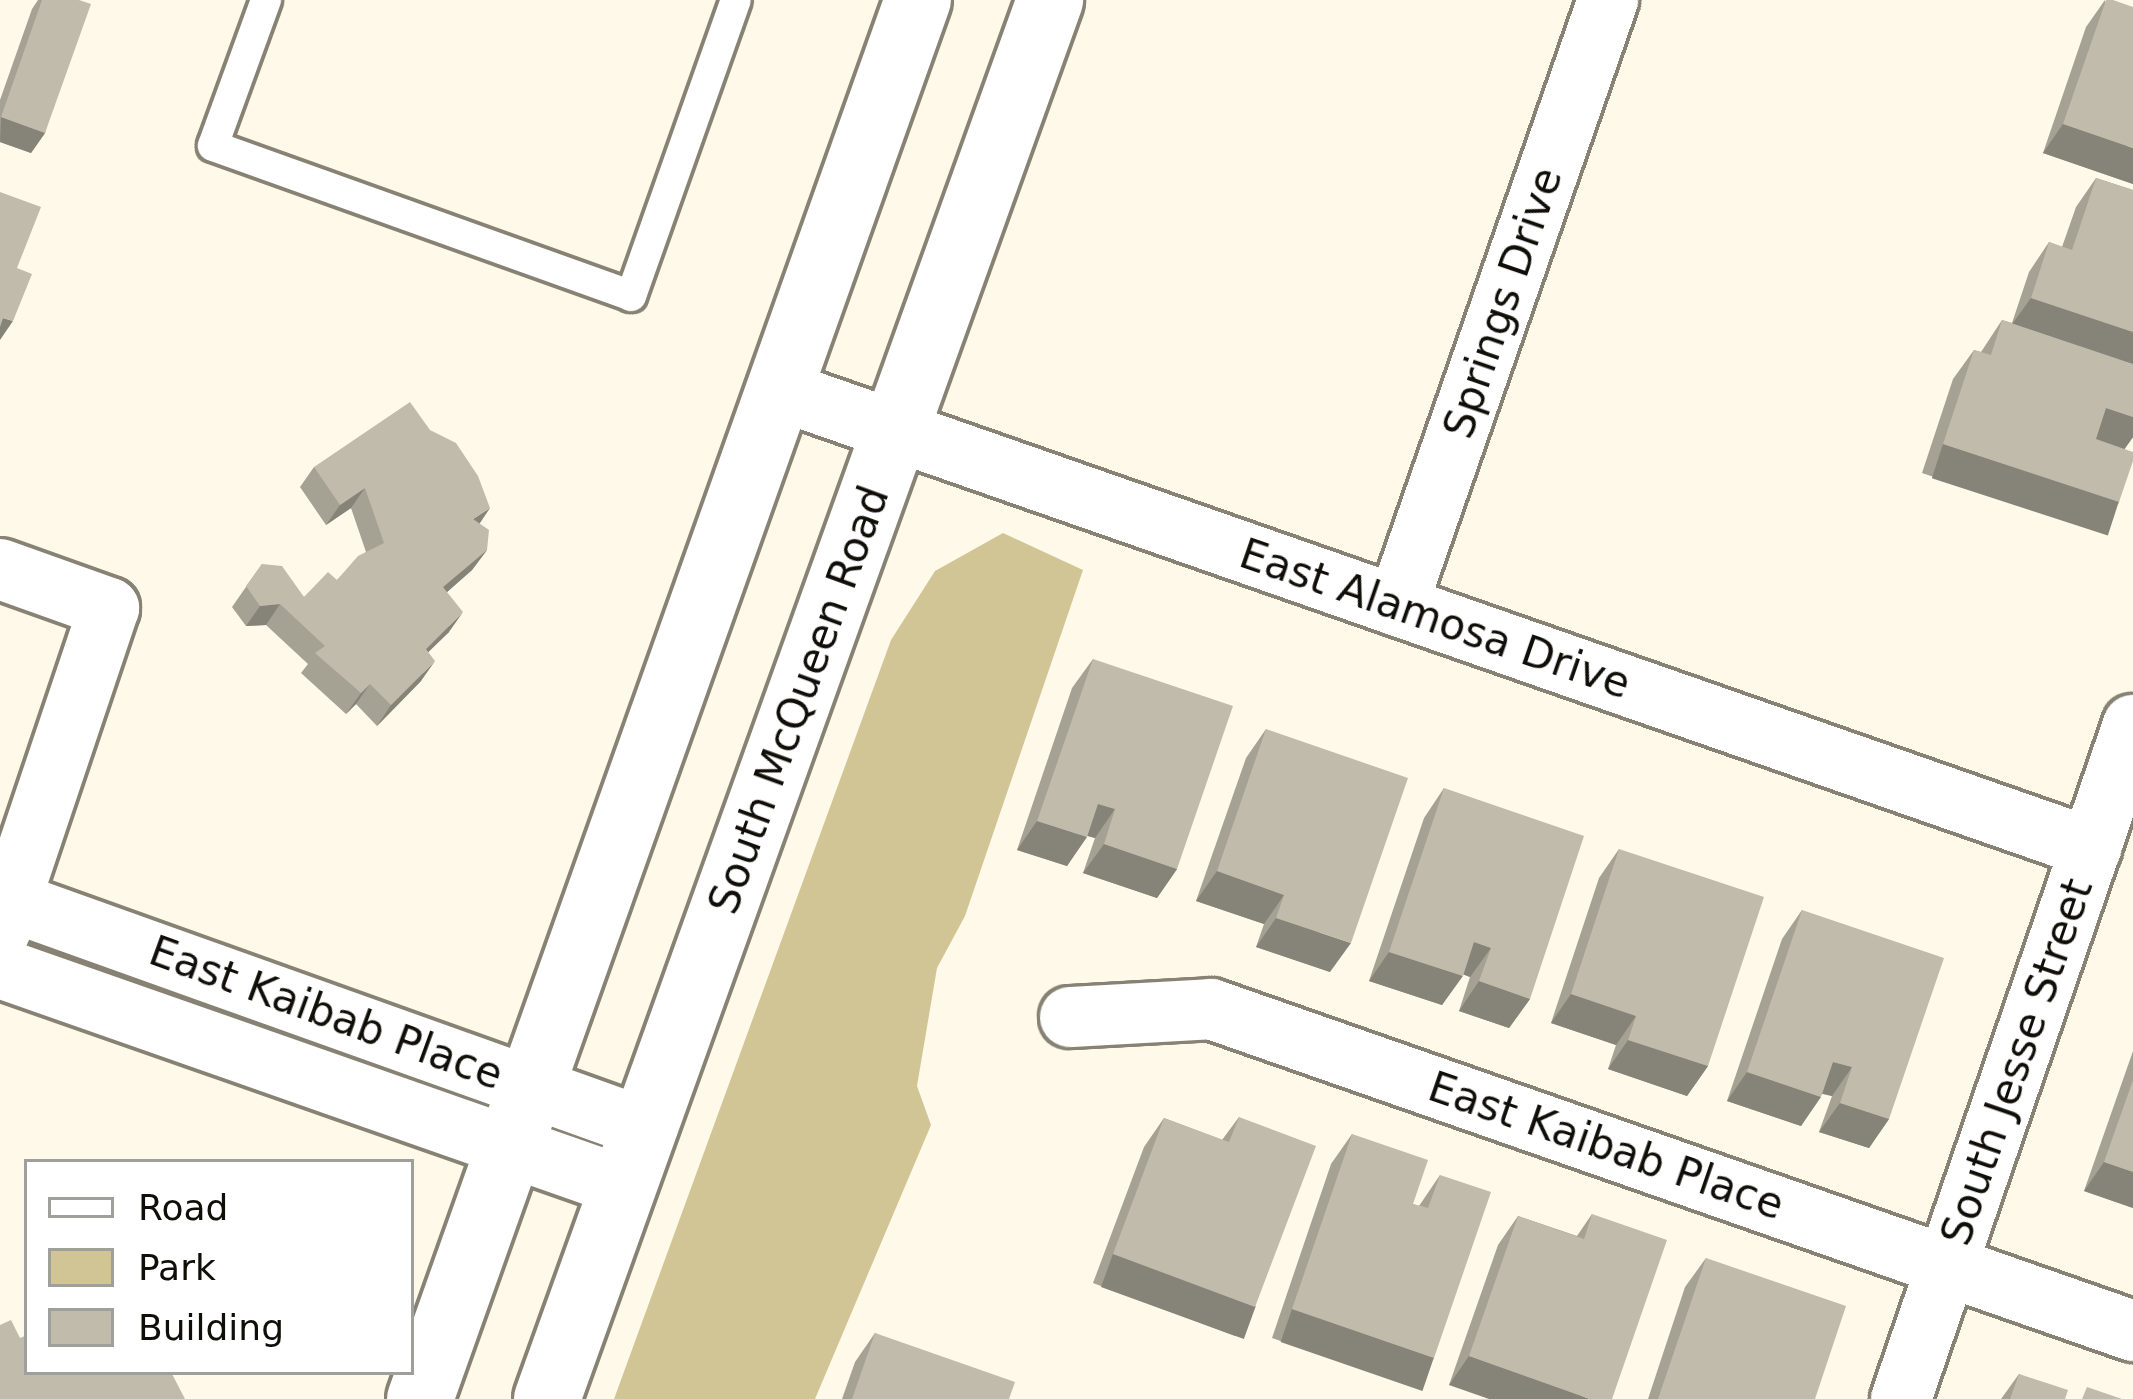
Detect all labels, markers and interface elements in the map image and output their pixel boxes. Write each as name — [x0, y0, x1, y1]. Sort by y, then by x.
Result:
street label: Springs Drive — [1433, 161, 1573, 445]
street label: South McQueen Road — [698, 479, 900, 921]
street label: East Alamosa Drive — [1233, 528, 1637, 710]
street label: South Jesse Street — [1931, 872, 2103, 1252]
street label: East Kaibab Place — [142, 926, 510, 1100]
street label: East Kaibab Place — [1422, 1062, 1790, 1230]
legend — [24, 1159, 414, 1375]
text: Road — [138, 1187, 228, 1228]
text: Park — [138, 1247, 216, 1288]
text: Building — [138, 1307, 284, 1348]

